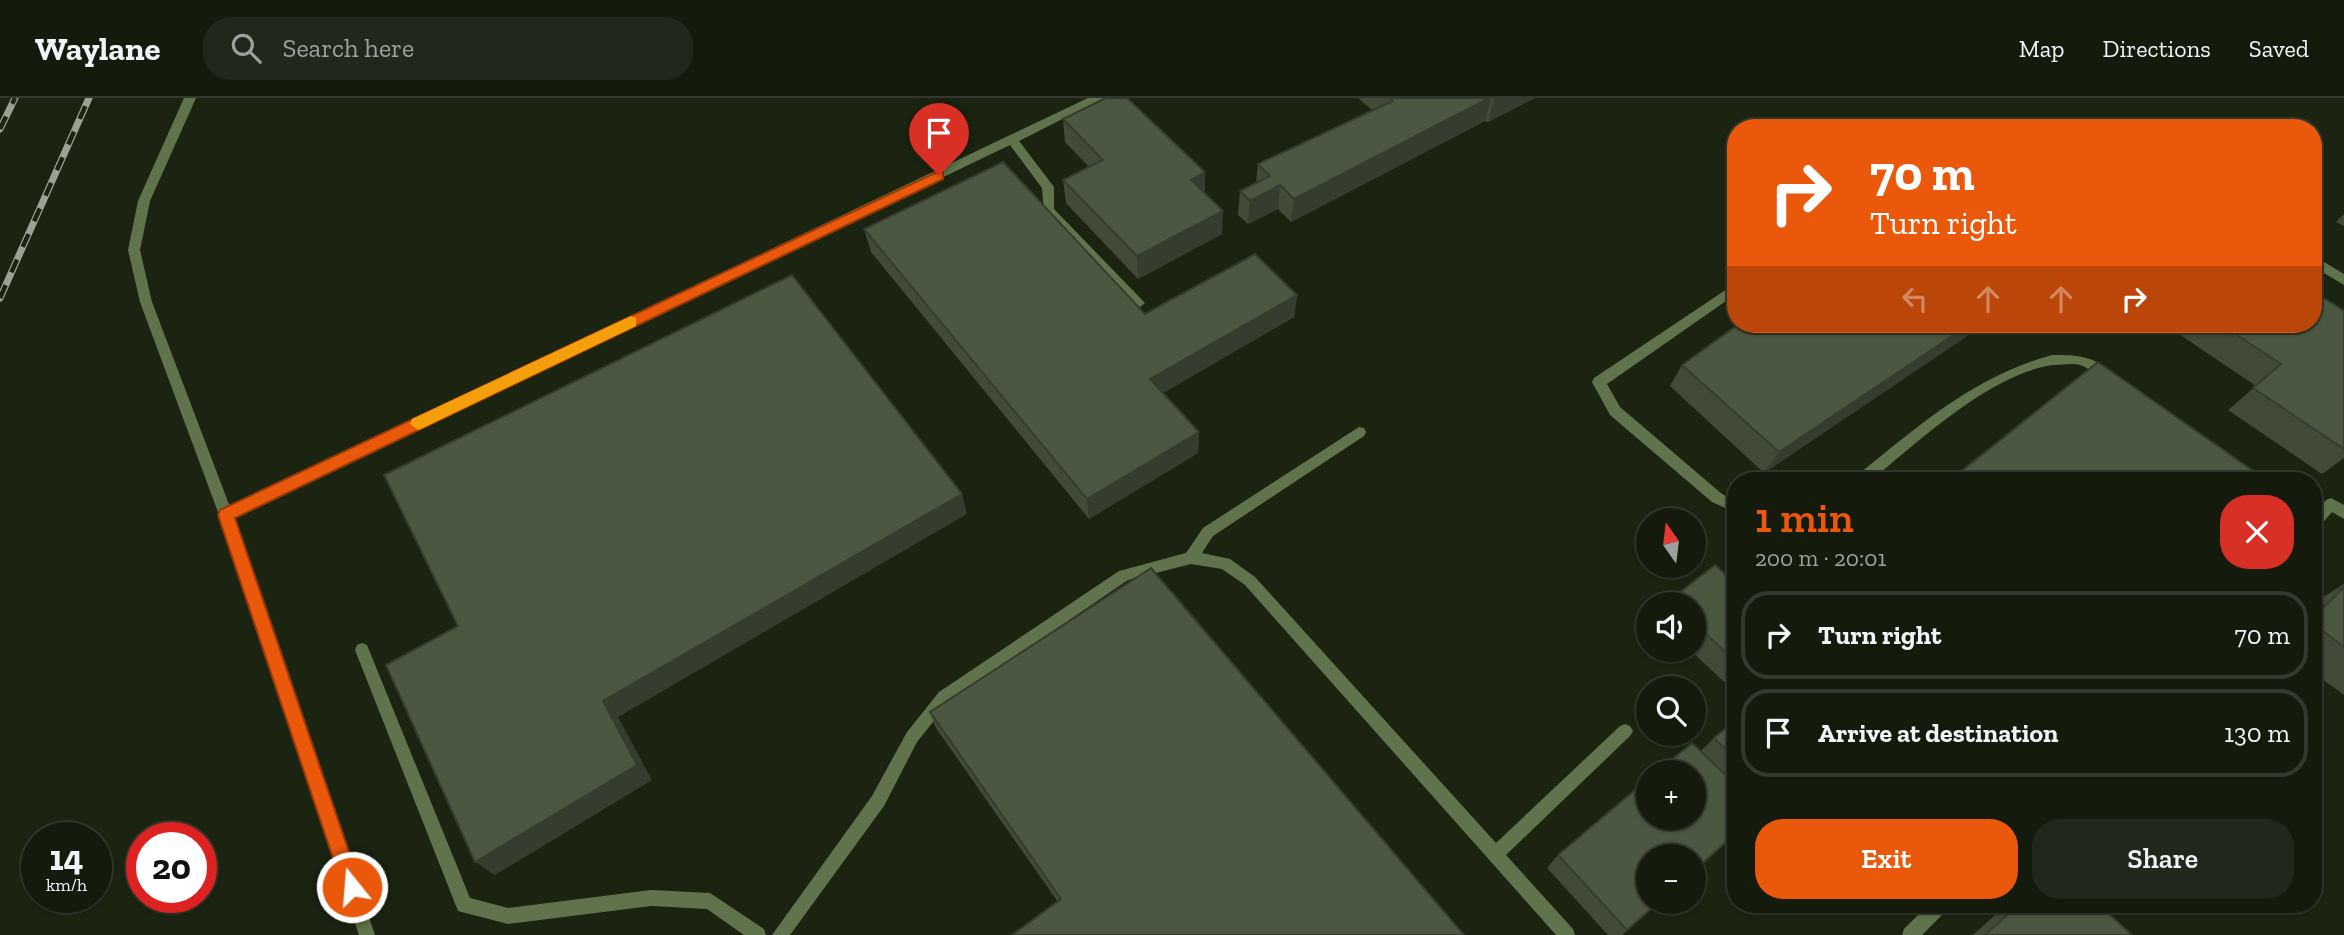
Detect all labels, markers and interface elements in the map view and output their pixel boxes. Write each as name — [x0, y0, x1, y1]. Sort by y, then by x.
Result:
search box — [203, 17, 693, 80]
text: Waylane — [35, 29, 161, 68]
icon: search — [227, 29, 265, 67]
text: Search here — [283, 32, 414, 64]
text: Map — [2019, 34, 2065, 63]
text: Directions — [2103, 34, 2211, 63]
text: Saved — [2249, 34, 2309, 63]
pin — [909, 103, 969, 175]
icon: arrive — [920, 114, 958, 152]
text: 70 m — [1870, 144, 1975, 203]
icon: right — [1755, 147, 1846, 238]
text: Turn right — [1870, 204, 2017, 242]
icon: left — [1896, 280, 1934, 318]
icon: ahead — [1969, 280, 2007, 318]
icon: ahead — [2042, 280, 2080, 318]
icon: right — [2115, 280, 2153, 318]
text: 1 min — [1755, 492, 1854, 543]
button: close — [2220, 495, 2294, 569]
north arrow — [1636, 508, 1706, 578]
map controls — [1636, 508, 1706, 914]
text: 200 m · 20:01 — [1755, 544, 1886, 572]
button: sound — [1636, 592, 1706, 662]
icon: right — [1759, 616, 1797, 654]
text: Turn right — [1818, 619, 1941, 651]
text: 70 m — [2234, 619, 2290, 651]
button: search — [1636, 676, 1706, 746]
icon: arrive — [1759, 714, 1797, 752]
text: Arrive at destination — [1818, 717, 2058, 749]
text: 130 m — [2224, 717, 2290, 749]
button: + — [1636, 760, 1706, 830]
button: Exit — [1755, 819, 2018, 899]
button: Share — [2032, 819, 2294, 899]
speed limit sign: 20 — [126, 822, 217, 913]
text: 14 — [49, 837, 84, 879]
button: − — [1636, 844, 1706, 914]
position arrow — [315, 850, 389, 924]
text: km/h — [46, 874, 87, 896]

